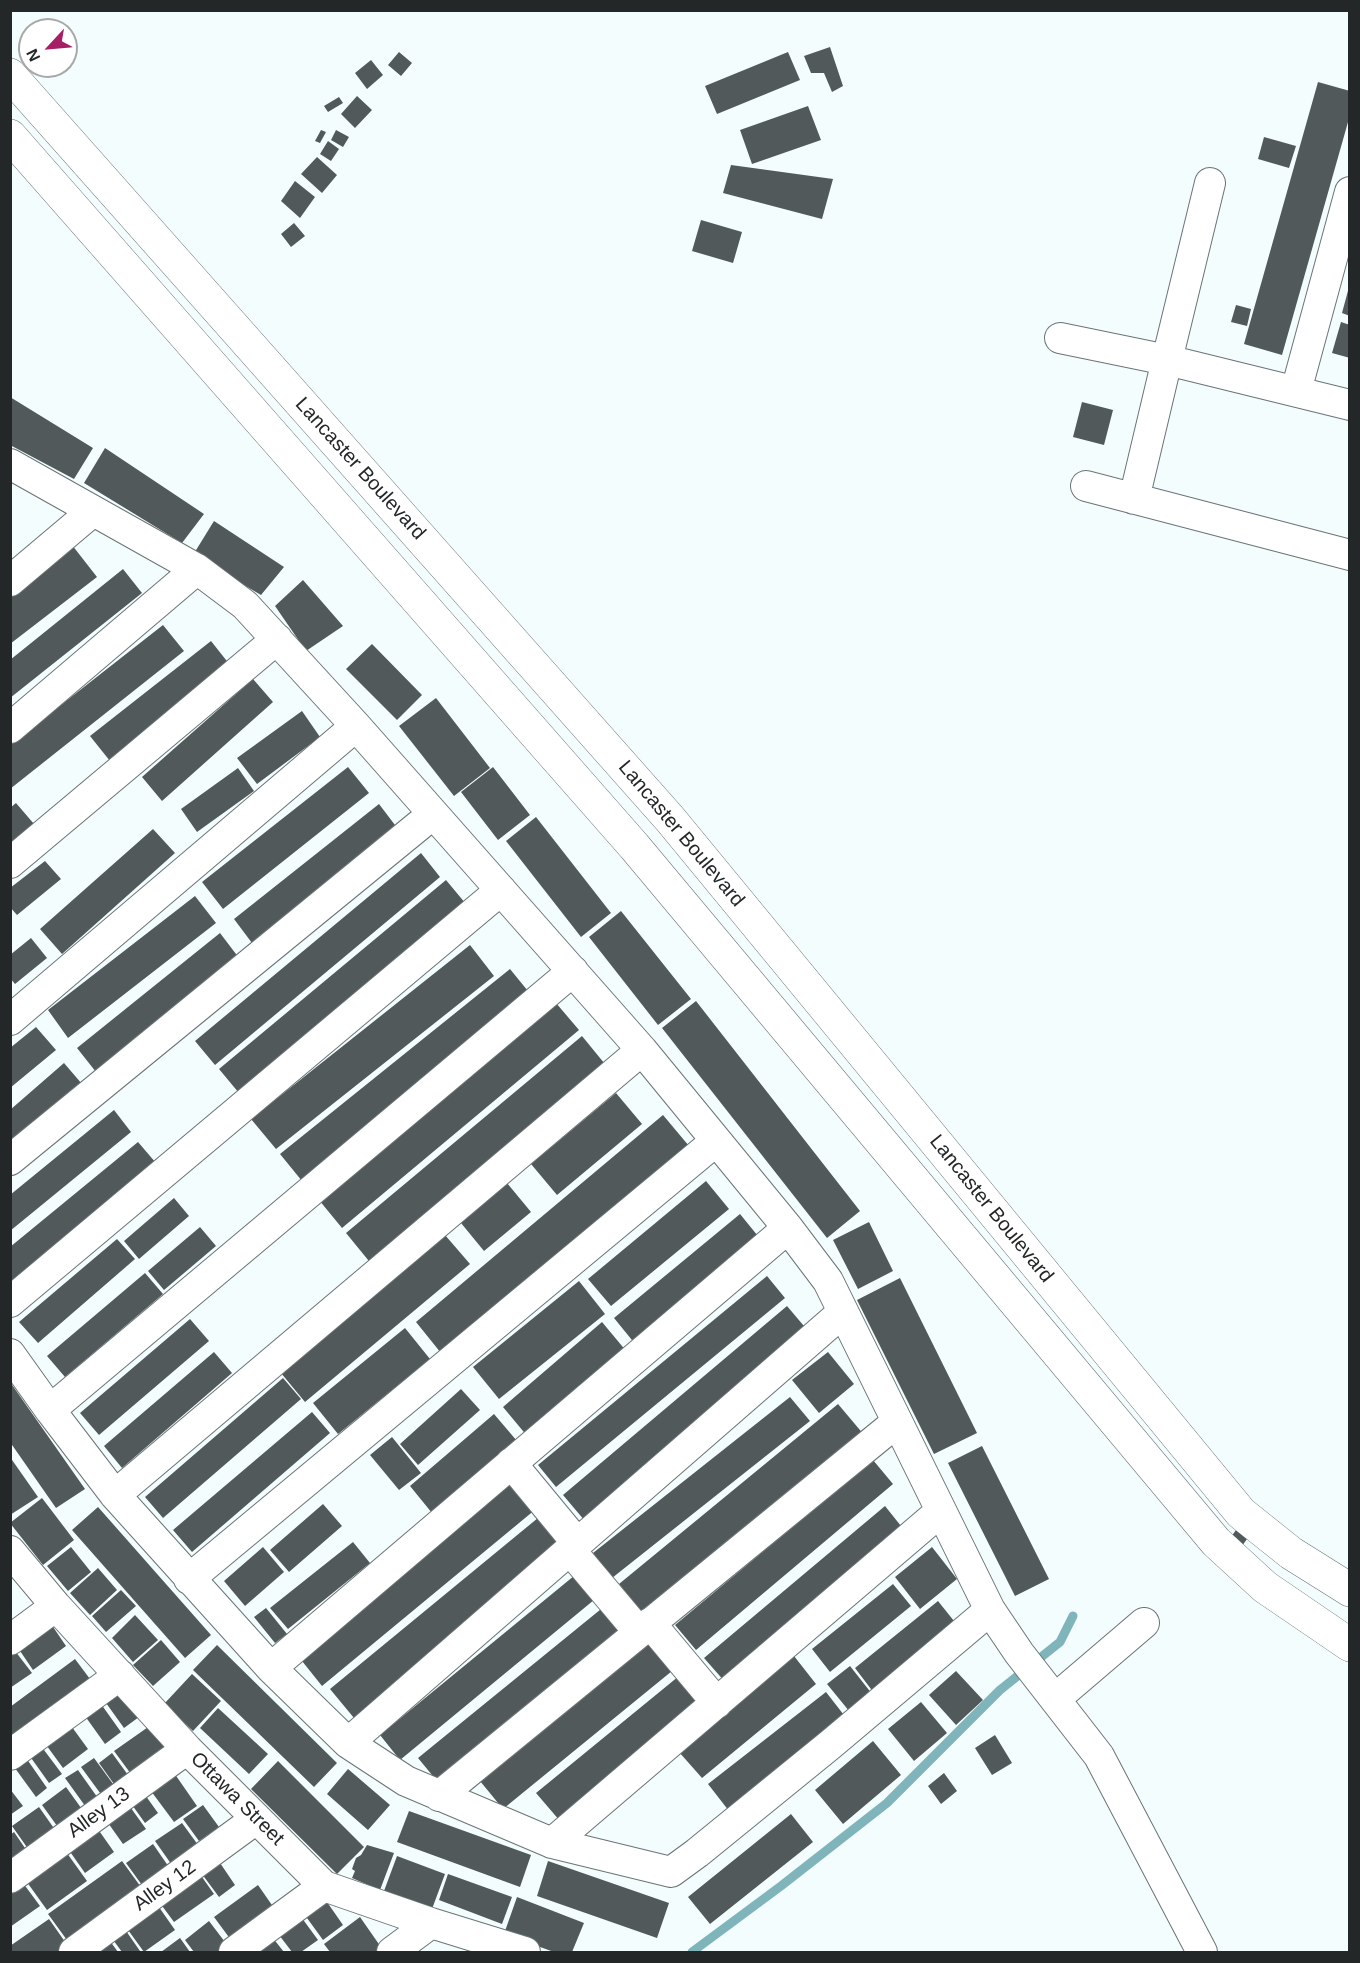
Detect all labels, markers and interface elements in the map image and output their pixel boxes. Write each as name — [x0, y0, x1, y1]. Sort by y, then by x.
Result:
north arrow — [18, 18, 78, 78]
text: N — [23, 46, 43, 64]
street label: Lancaster Boulevard — [290, 393, 430, 545]
street label: Lancaster Boulevard — [613, 756, 749, 912]
street label: Lancaster Boulevard — [924, 1130, 1058, 1288]
street label: Ottawa Street — [185, 1747, 289, 1851]
street label: Alley 13 — [63, 1782, 135, 1844]
street label: Alley 12 — [129, 1855, 201, 1917]

